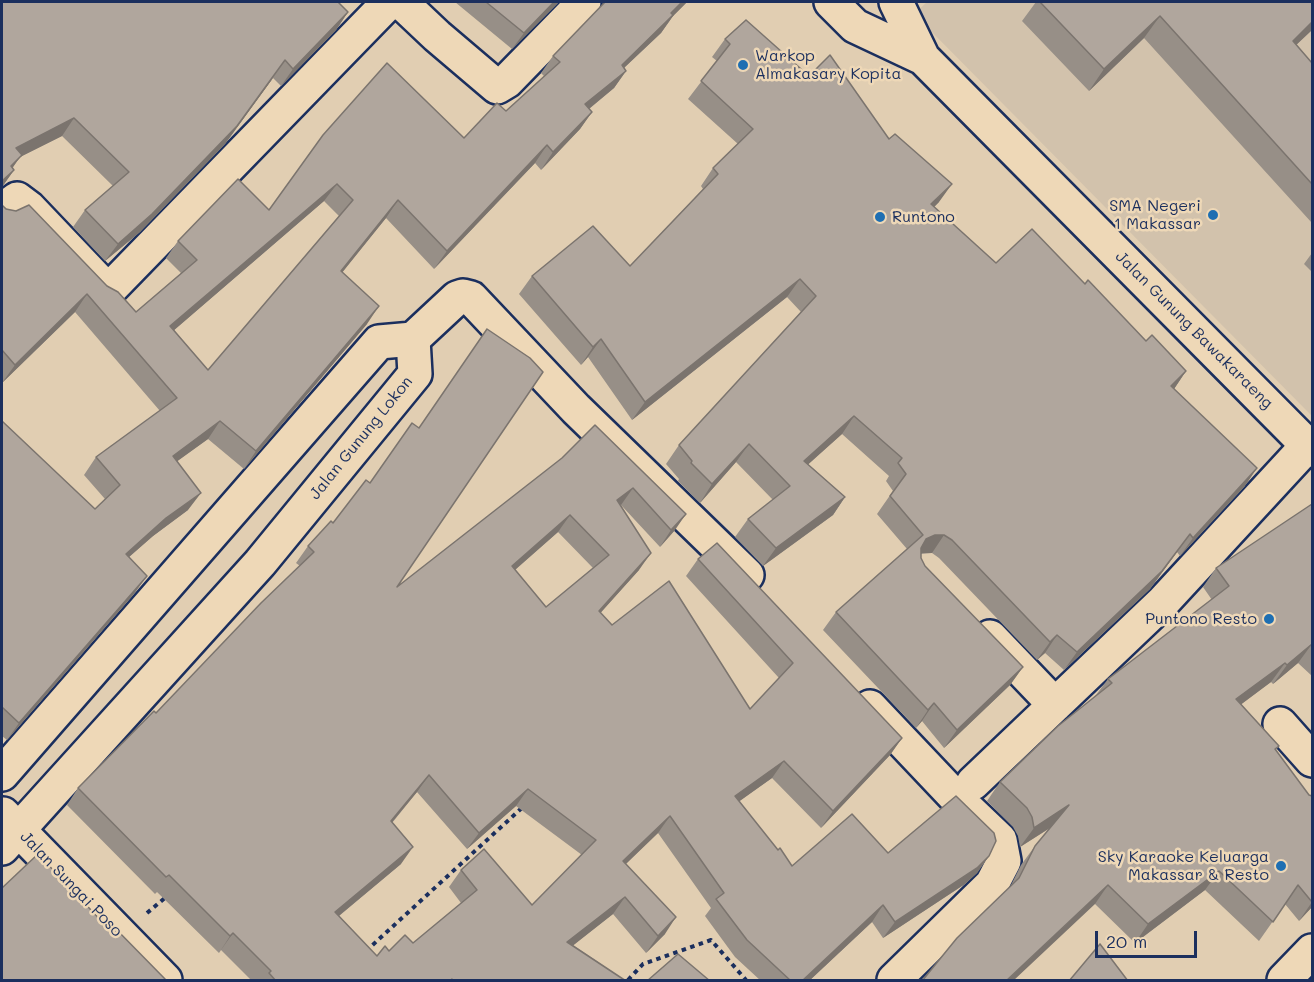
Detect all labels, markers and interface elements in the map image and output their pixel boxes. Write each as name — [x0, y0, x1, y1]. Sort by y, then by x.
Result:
place label: Warkop Almakasary Kopita — [755, 46, 901, 84]
marker: Warkop Almakasary Kopita — [736, 58, 750, 72]
place label: SMA Negeri 1 Makassar — [1109, 196, 1201, 234]
place label: Runtono — [892, 207, 955, 227]
marker: SMA Negeri 1 Makassar — [1206, 208, 1220, 222]
marker: Runtono — [873, 210, 887, 224]
street label: Jalan Gunung Bawakaraeng — [1111, 247, 1277, 413]
street label: Jalan Gunung Lokon — [305, 373, 417, 503]
place label: Puntono Resto — [1145, 609, 1257, 629]
marker: Puntono Resto — [1262, 612, 1276, 626]
street label: Jalan Sungai Poso — [16, 827, 126, 941]
place label: Sky Karaoke Keluarga Makassar & Resto — [1098, 847, 1269, 885]
marker: Sky Karaoke Keluarga Makassar & Resto — [1274, 859, 1288, 873]
scale bar — [1098, 919, 1200, 957]
text: 20 m — [1106, 929, 1147, 953]

